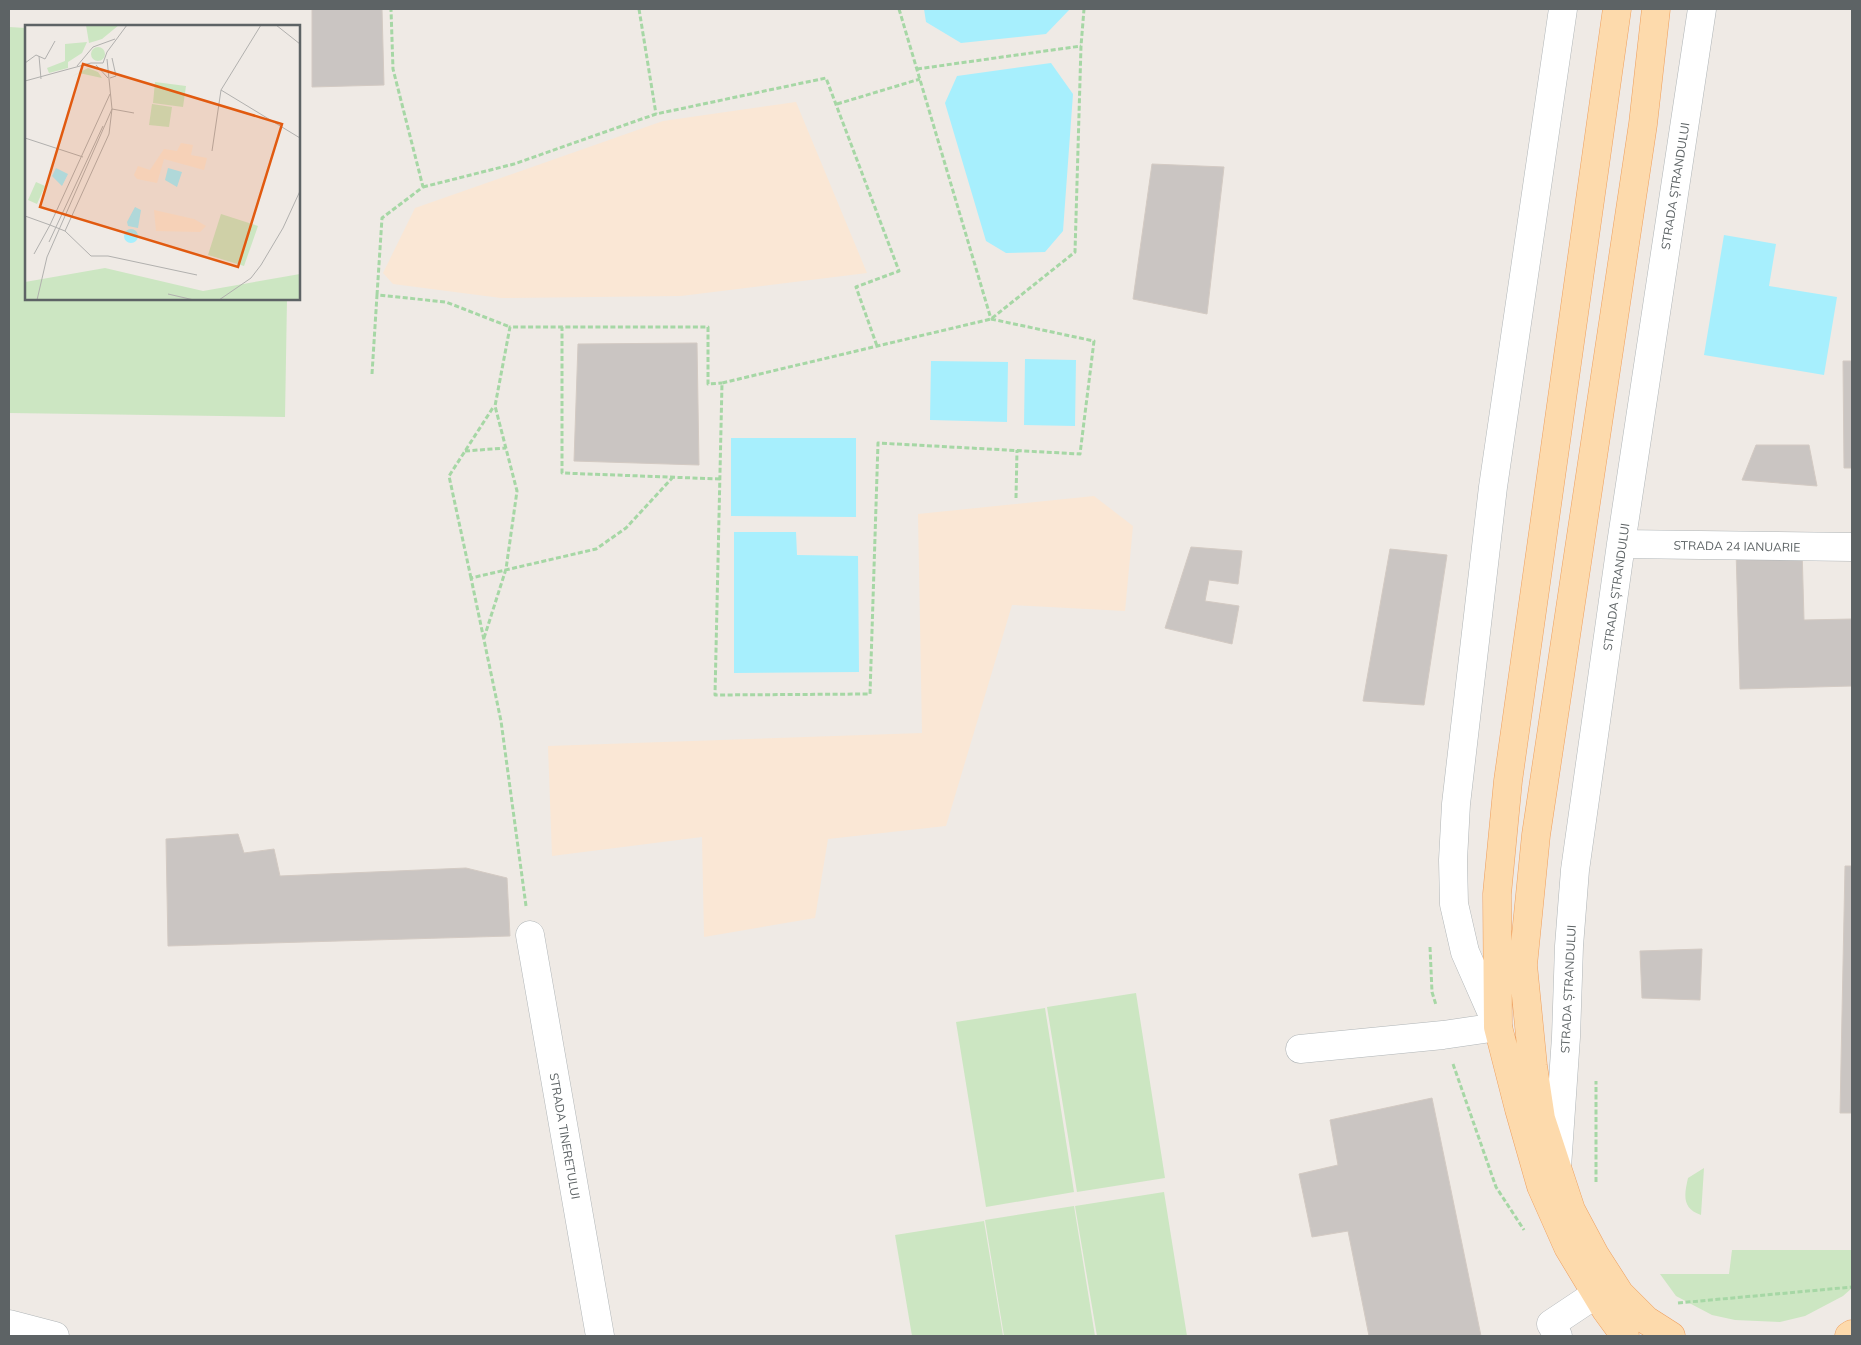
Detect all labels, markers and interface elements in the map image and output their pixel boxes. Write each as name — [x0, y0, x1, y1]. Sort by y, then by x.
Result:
inset map — [25, 25, 300, 300]
street label: STRADA ȘTRANDULUI — [1658, 121, 1693, 251]
street label: STRADA ȘTRANDULUI — [1600, 522, 1633, 652]
street label: STRADA 24 IANUARIE — [1674, 537, 1800, 555]
street label: STRADA ȘTRANDULUI — [1557, 924, 1580, 1054]
street label: STRADA TINERETULUI — [547, 1072, 583, 1200]

